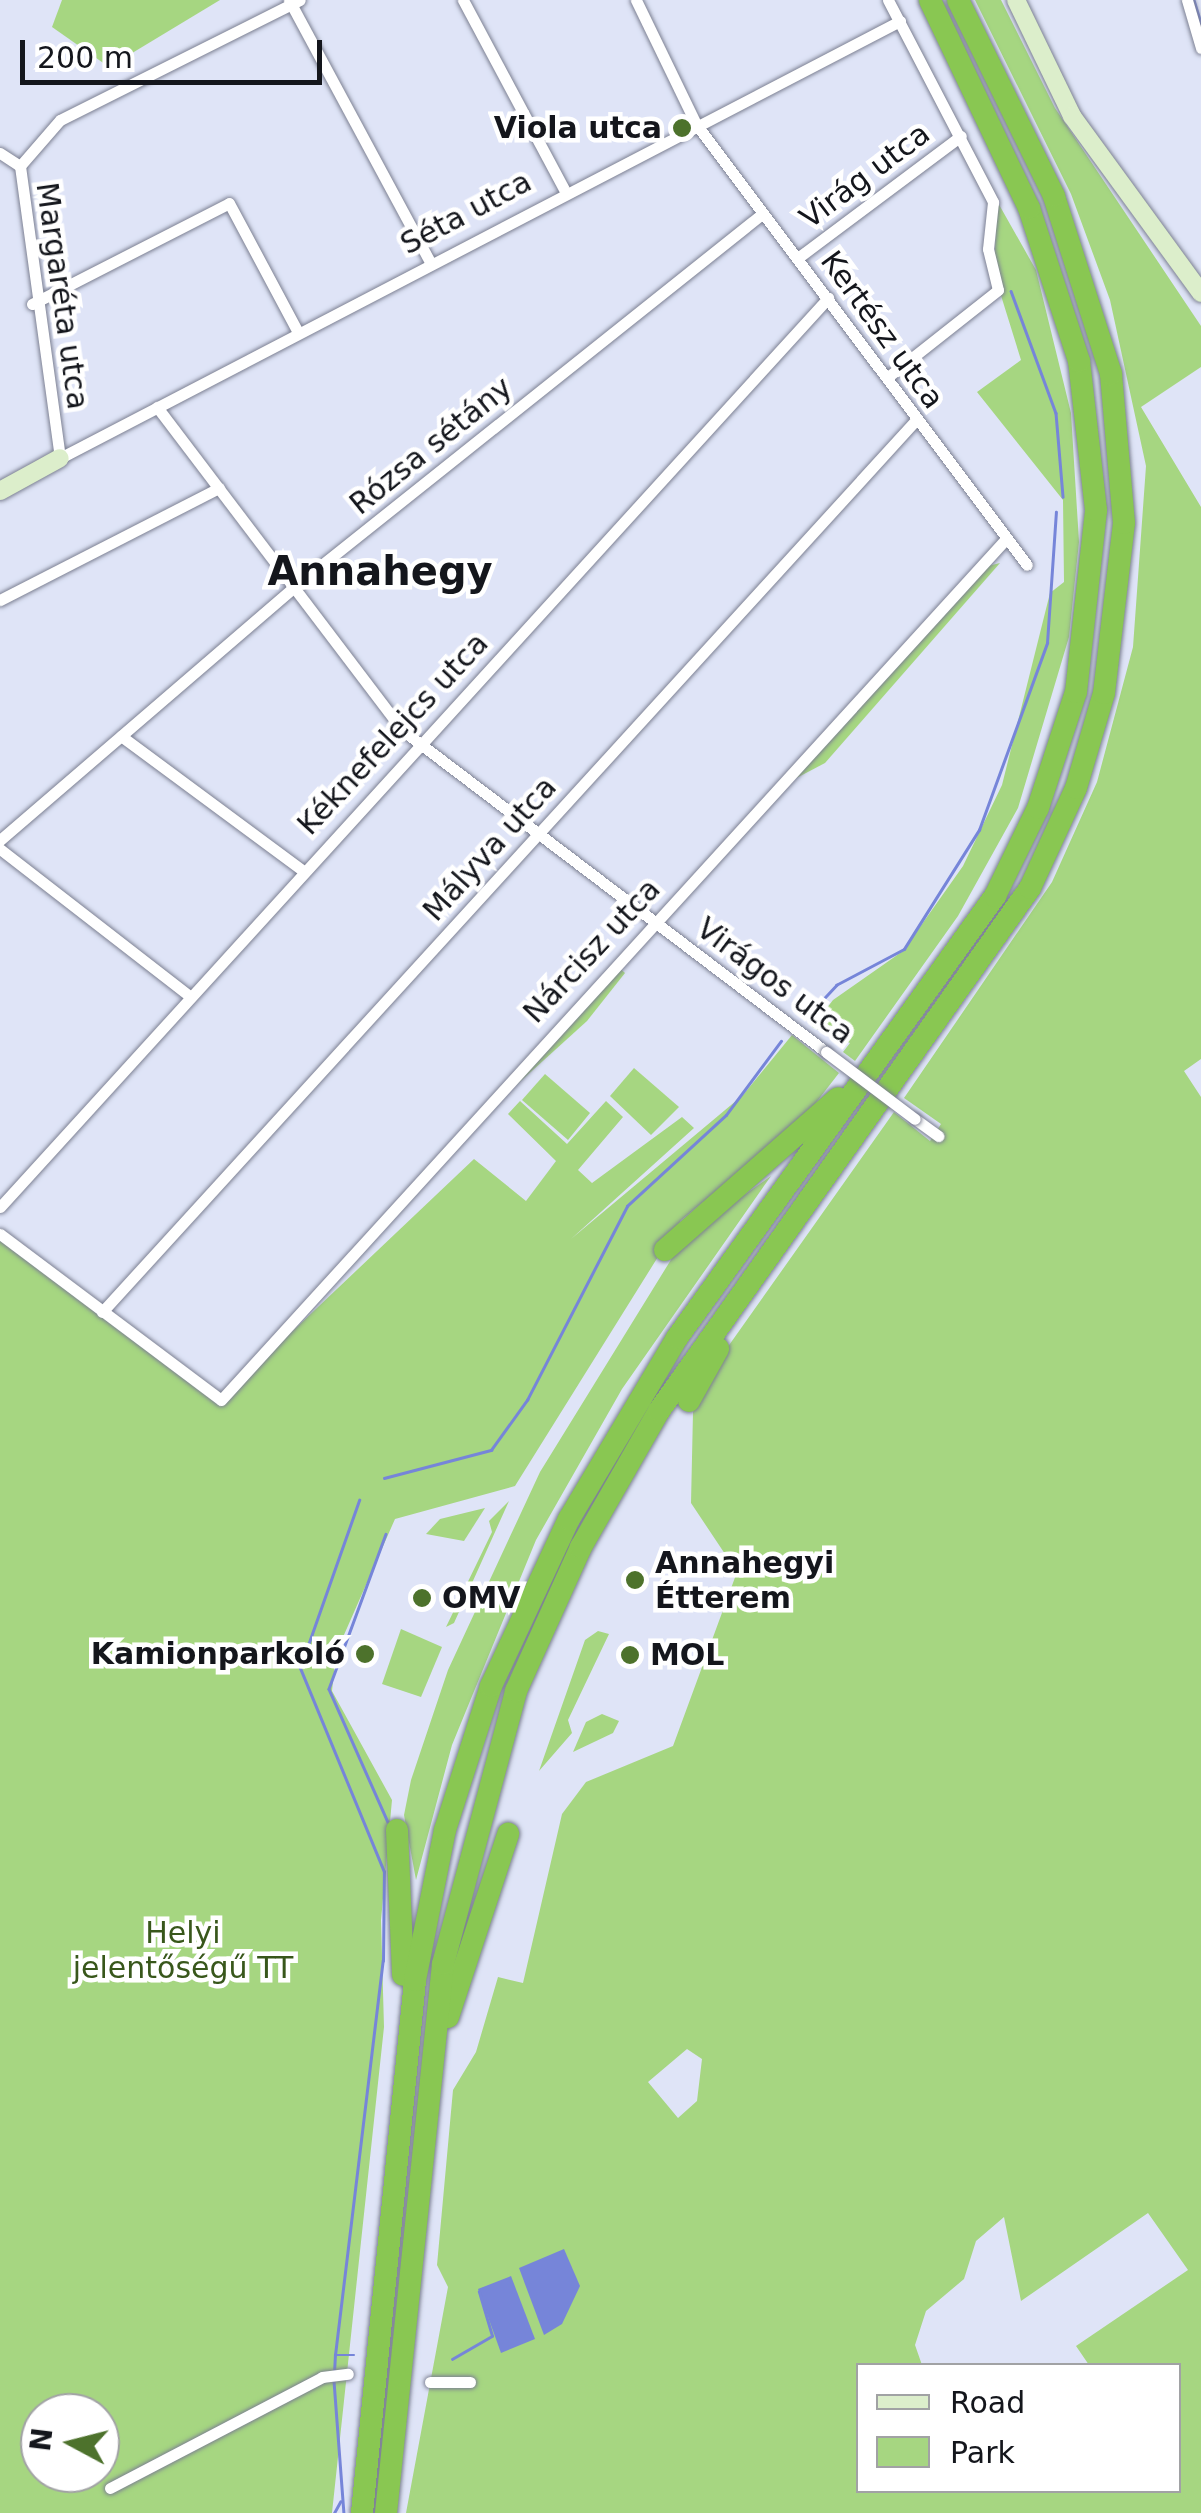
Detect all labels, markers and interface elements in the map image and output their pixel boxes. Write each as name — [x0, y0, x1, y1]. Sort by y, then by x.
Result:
scale bar — [25, 20, 328, 82]
text: 200 m — [37, 40, 133, 75]
place label: Viola utca — [494, 110, 662, 146]
street label: Virág utca — [793, 116, 937, 236]
marker: Viola utca — [671, 117, 693, 139]
street label: Séta utca — [394, 164, 538, 262]
street label: Margaréta utca — [28, 180, 96, 412]
street label: Kertész utca — [813, 244, 951, 416]
street label: Rózsa sétány — [343, 370, 519, 522]
district label: Annahegy — [267, 547, 493, 595]
street label: Kéknefelejcs utca — [290, 626, 496, 842]
street label: Mályva utca — [416, 769, 564, 929]
street label: Nárcisz utca — [516, 871, 668, 1031]
street label: Virágos utca — [689, 910, 861, 1052]
place label: Annahegyi Étterem — [655, 1545, 834, 1616]
marker: Annahegyi Étterem — [624, 1569, 646, 1591]
place label: OMV — [442, 1580, 521, 1616]
marker: OMV — [411, 1587, 433, 1609]
place label: Kamionparkoló — [91, 1636, 345, 1672]
place label: MOL — [650, 1637, 724, 1673]
marker: Kamionparkoló — [354, 1643, 376, 1665]
marker: MOL — [619, 1644, 641, 1666]
park label: Helyi jelentőségű TT — [73, 1915, 293, 1986]
legend — [856, 2363, 1181, 2493]
text: Road — [950, 2385, 1025, 2420]
north arrow — [20, 2393, 120, 2493]
text: N — [24, 2426, 60, 2453]
text: Park — [950, 2435, 1015, 2470]

